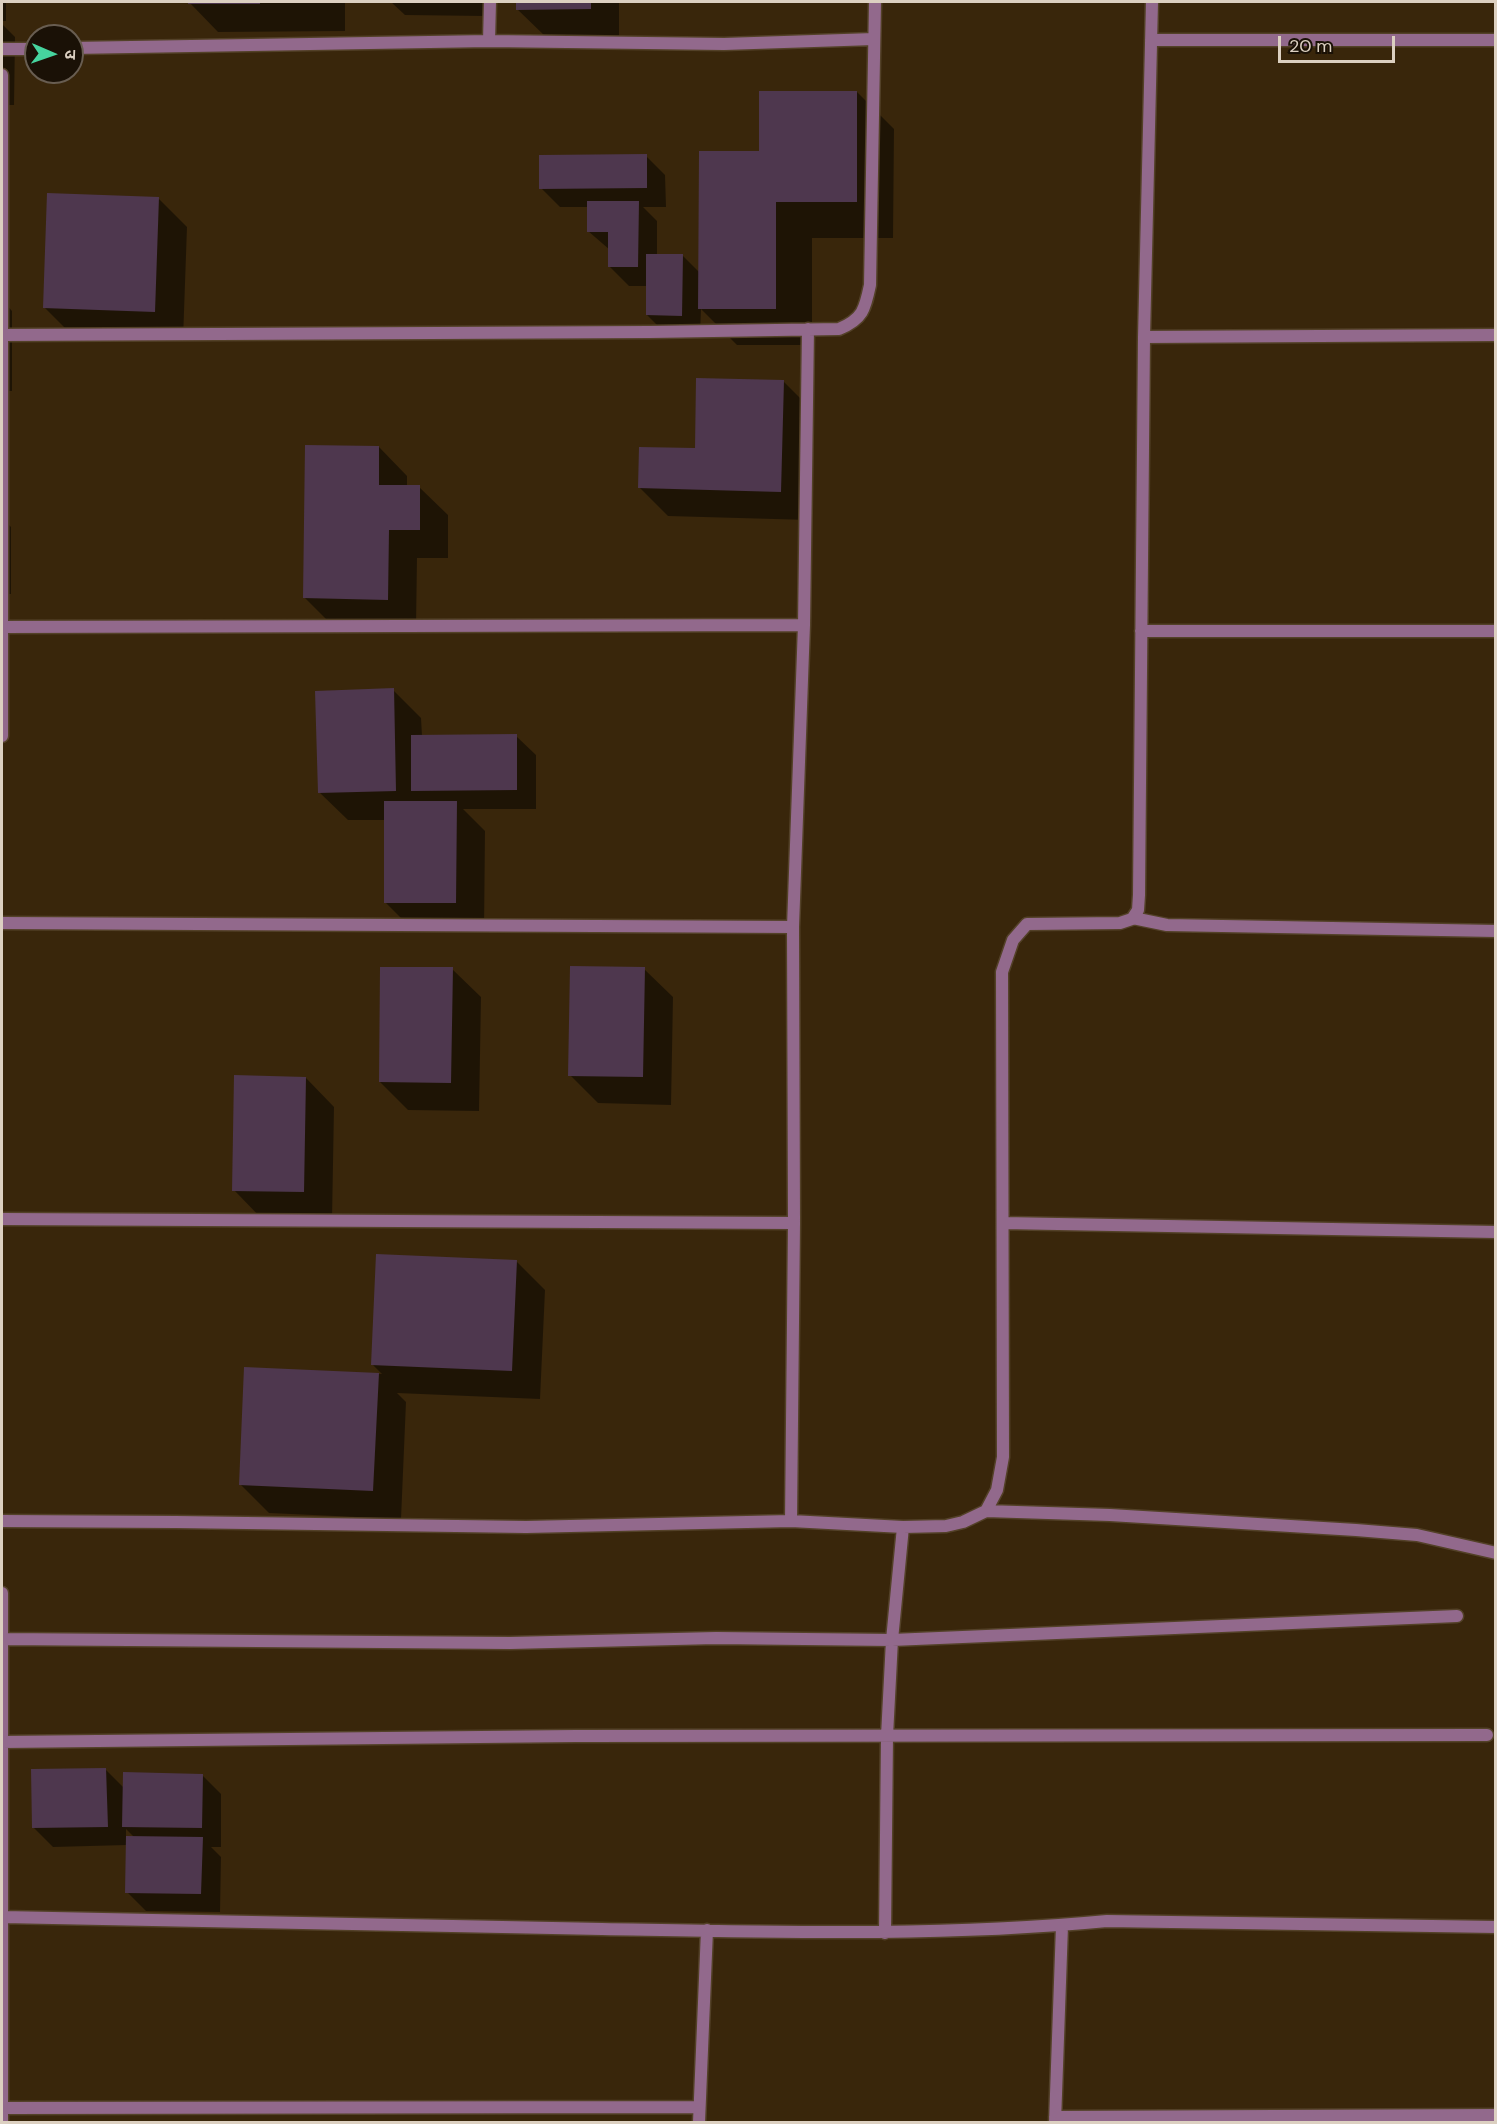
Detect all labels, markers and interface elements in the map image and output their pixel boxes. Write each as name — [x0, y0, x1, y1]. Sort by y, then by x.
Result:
north arrow — [24, 24, 84, 84]
scale bar — [1281, 24, 1398, 62]
text: 20 m — [1289, 34, 1332, 58]
text: उ — [60, 50, 81, 60]

